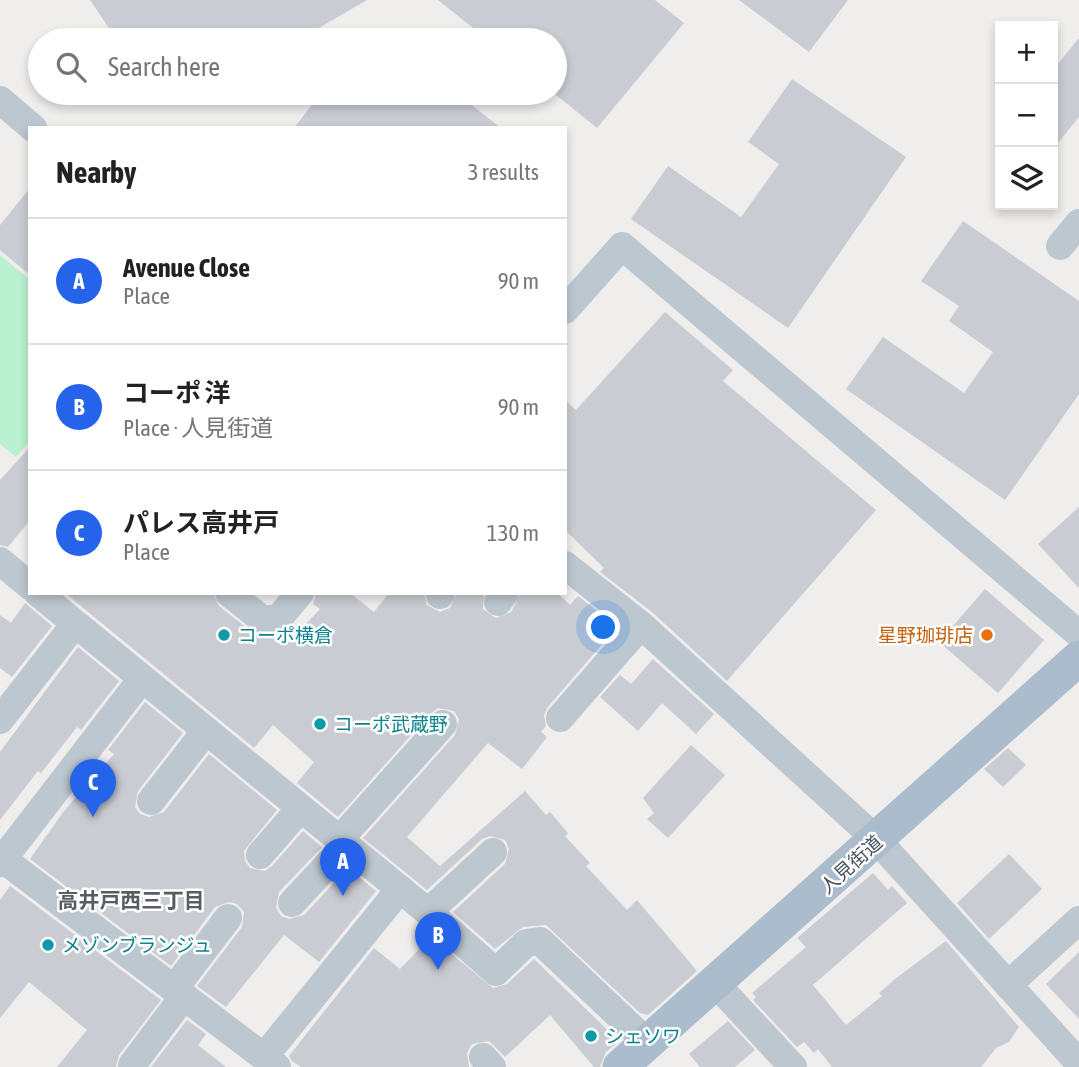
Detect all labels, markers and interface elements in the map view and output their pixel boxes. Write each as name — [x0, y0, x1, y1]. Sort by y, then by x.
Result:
map controls — [995, 21, 1058, 210]
button: + — [995, 21, 1058, 84]
search box — [28, 28, 567, 105]
icon: search — [52, 48, 90, 86]
text: Search here — [108, 52, 220, 82]
button: − — [995, 84, 1058, 147]
button: layers — [995, 147, 1058, 210]
text: Nearby — [56, 155, 136, 189]
text: 3 results — [468, 159, 539, 185]
text: Avenue Close — [123, 253, 250, 283]
text: A — [73, 268, 85, 294]
text: 90 m — [498, 268, 539, 294]
text: Place — [123, 283, 170, 309]
text: コーポ 洋 — [123, 378, 231, 408]
text: B — [74, 394, 84, 420]
text: 90 m — [498, 394, 539, 420]
text: Place · 人見街道 — [123, 415, 273, 441]
text: パレス高井戸 — [123, 508, 279, 538]
text: C — [74, 520, 84, 546]
text: 130 m — [487, 520, 539, 546]
text: Place — [123, 539, 170, 565]
your location — [586, 610, 620, 644]
place label: コーポ横倉 — [238, 624, 333, 646]
place label: 星野珈琲店 — [878, 624, 973, 646]
marker: コーポ横倉 — [216, 627, 232, 643]
marker: 星野珈琲店 — [979, 627, 995, 643]
place label: コーポ武蔵野 — [334, 713, 448, 735]
marker: コーポ武蔵野 — [312, 716, 328, 732]
pin: C — [70, 759, 116, 817]
street label: 人見街道 — [815, 830, 887, 898]
pin: A — [320, 838, 366, 896]
district label: 高井戸西三丁目 — [58, 888, 205, 912]
pin: B — [415, 912, 461, 970]
place label: メゾンブランジュ — [62, 934, 212, 956]
marker: メゾンブランジュ — [40, 937, 56, 953]
place label: シェソワ — [605, 1025, 681, 1047]
marker: シェソワ — [583, 1028, 599, 1044]

